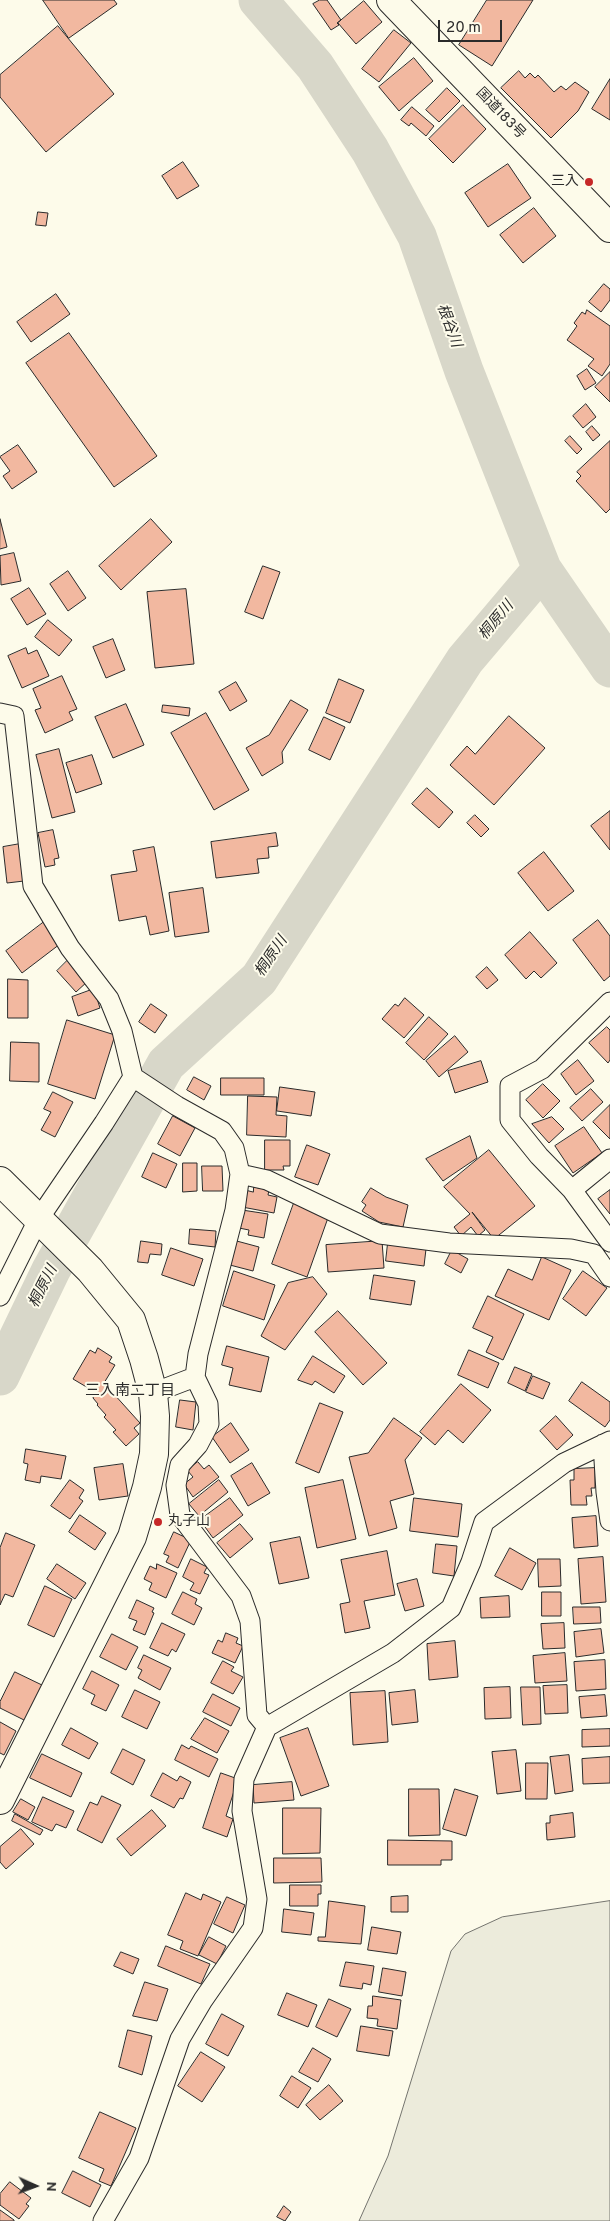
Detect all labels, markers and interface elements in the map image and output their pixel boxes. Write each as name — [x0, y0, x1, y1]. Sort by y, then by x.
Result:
scale bar — [440, 10, 504, 42]
text: 20 m — [446, 19, 481, 38]
street label: 国道183号 — [472, 85, 528, 143]
place label: 三入 — [551, 174, 579, 190]
marker: 三入 — [583, 176, 595, 188]
water label: 根谷川 — [432, 302, 464, 350]
water label: 桐原川 — [476, 598, 518, 644]
water label: 桐原川 — [252, 933, 292, 981]
water label: 桐原川 — [26, 1263, 62, 1311]
district label: 三入南二丁目 — [85, 1383, 175, 1401]
place label: 丸子山 — [168, 1514, 210, 1530]
marker: 丸子山 — [152, 1516, 164, 1528]
north arrow — [10, 2161, 60, 2211]
text: N — [42, 2181, 59, 2192]

